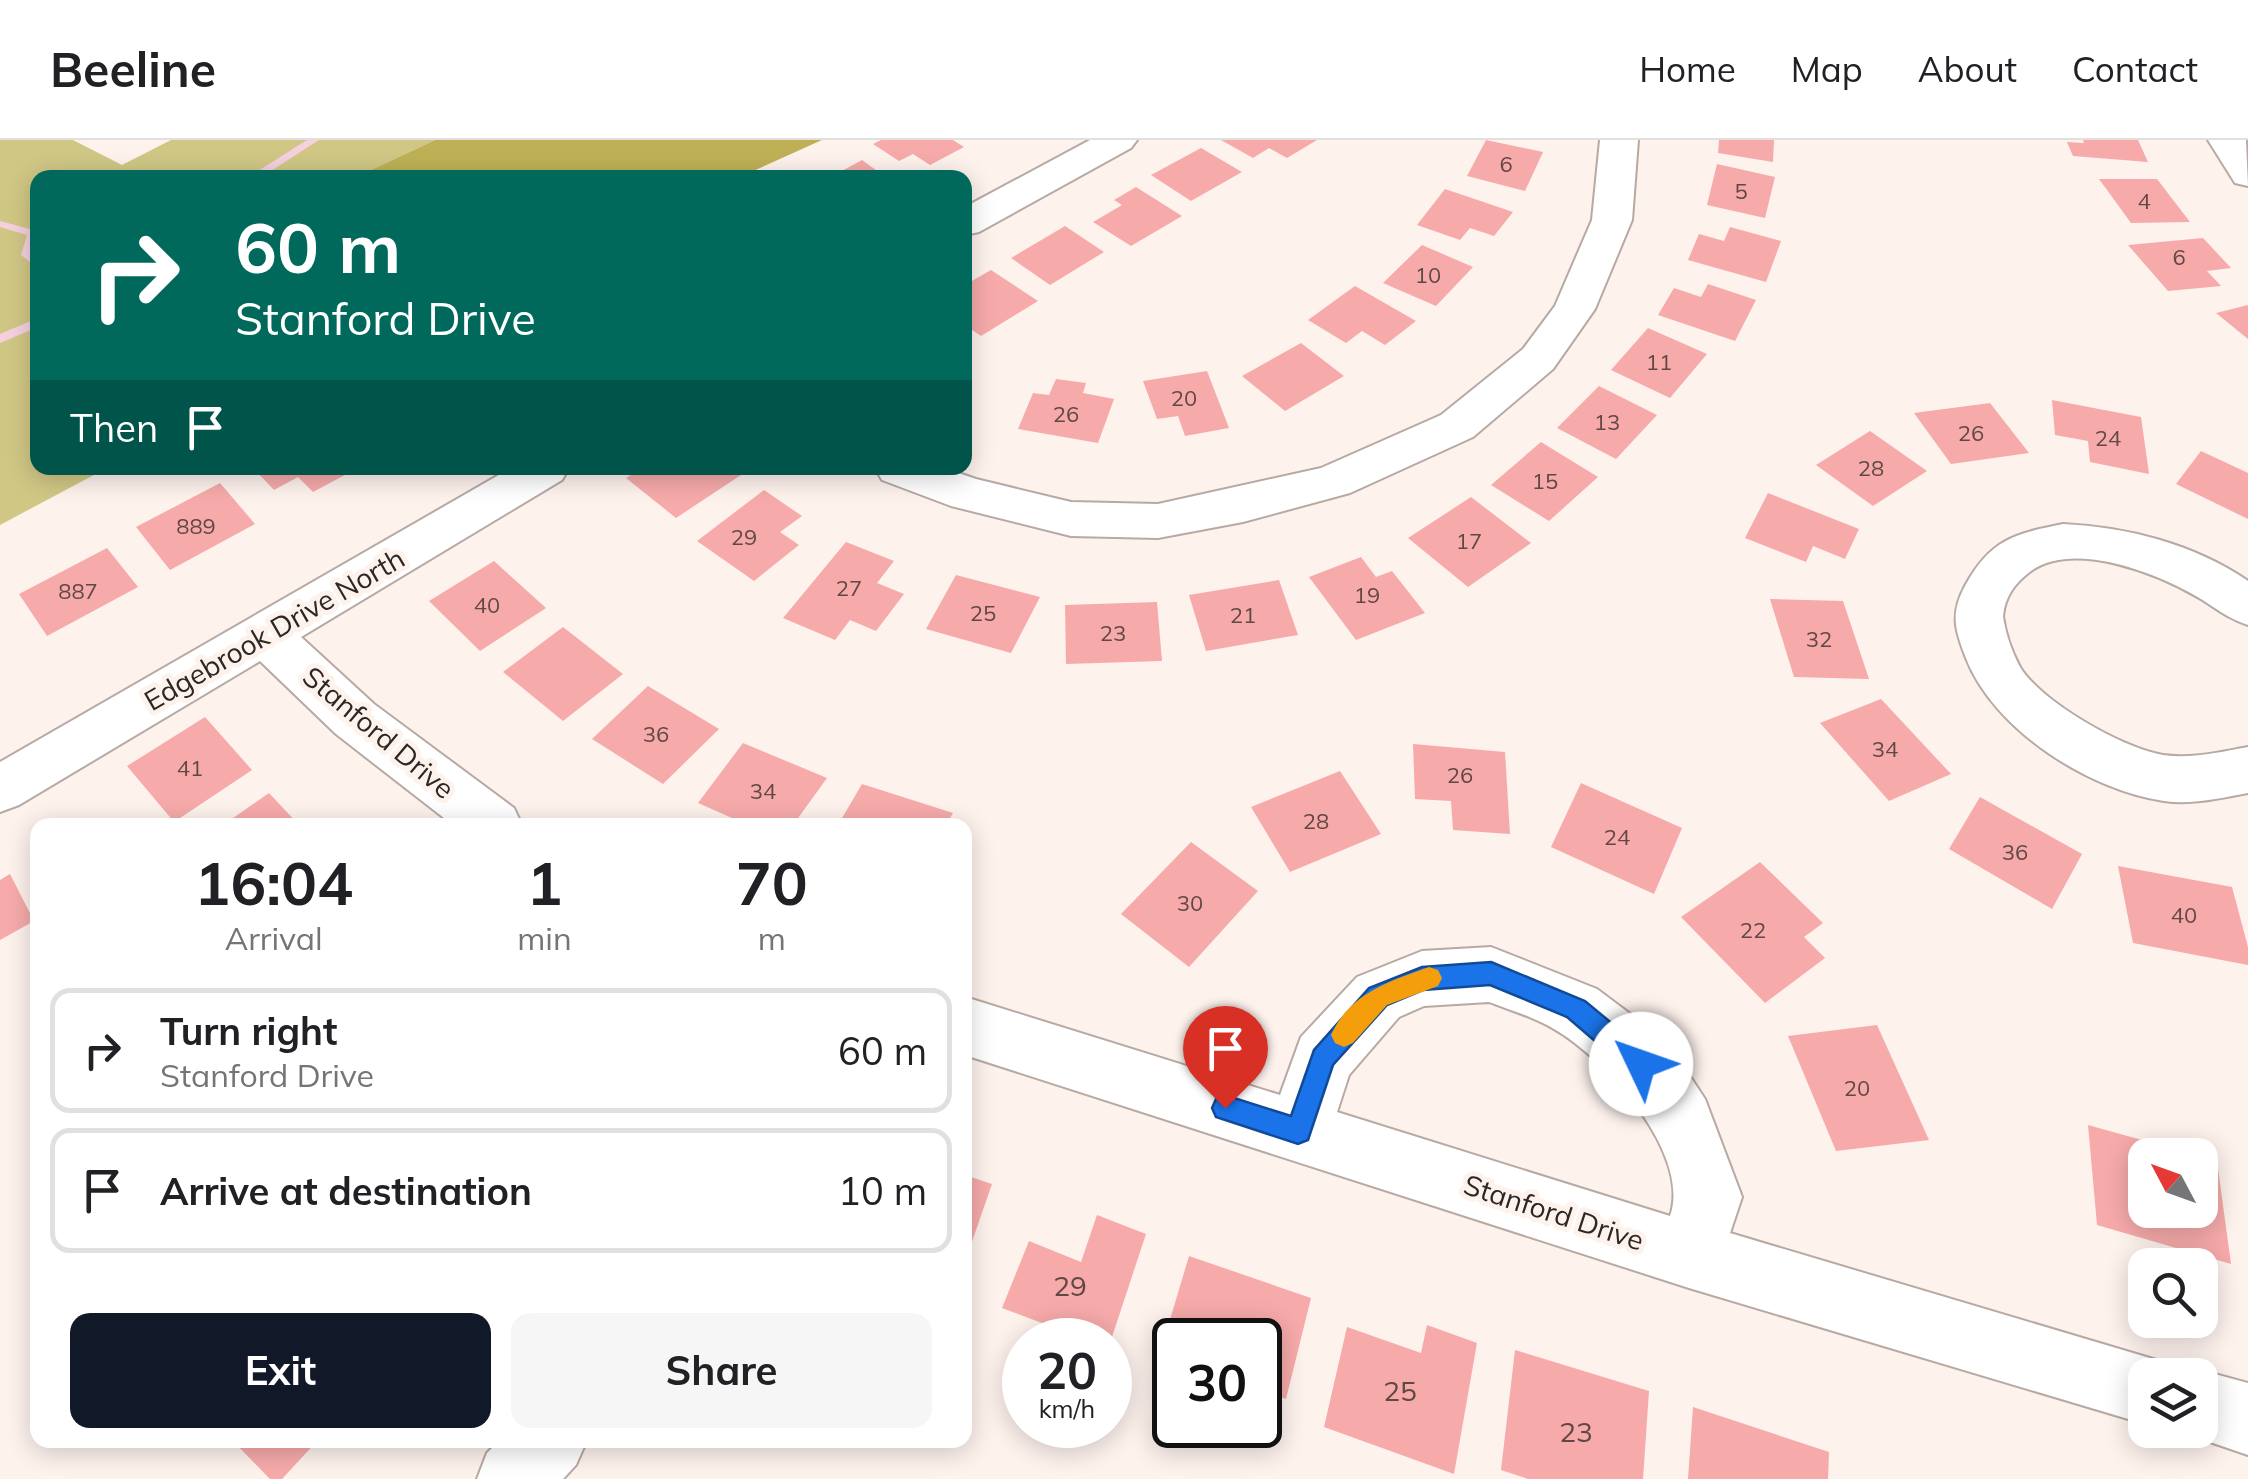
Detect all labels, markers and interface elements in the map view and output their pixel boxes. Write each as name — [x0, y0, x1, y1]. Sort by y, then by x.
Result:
text: Beeline — [50, 39, 216, 99]
text: Home — [1639, 47, 1736, 91]
text: Map — [1791, 47, 1863, 91]
text: About — [1918, 47, 2017, 91]
text: Contact — [2072, 47, 2198, 91]
house number: 6 — [1499, 150, 1513, 178]
house number: 5 — [1734, 177, 1748, 205]
house number: 4 — [2137, 187, 2151, 215]
text: 60 m — [235, 203, 401, 291]
icon: right — [70, 210, 200, 340]
house number: 6 — [2172, 243, 2186, 271]
house number: 10 — [1415, 261, 1441, 289]
text: Stanford Drive — [235, 290, 536, 346]
house number: 11 — [1646, 348, 1672, 376]
house number: 20 — [1171, 384, 1197, 412]
icon: arrive — [178, 400, 233, 455]
house number: 26 — [1053, 400, 1079, 428]
text: Then — [70, 404, 158, 452]
house number: 13 — [1594, 408, 1620, 436]
house number: 26 — [1958, 419, 1984, 447]
house number: 24 — [2095, 424, 2121, 452]
house number: 28 — [1858, 454, 1884, 482]
house number: 15 — [1532, 467, 1558, 495]
house number: 889 — [176, 512, 216, 540]
house number: 29 — [731, 523, 757, 551]
house number: 17 — [1456, 527, 1482, 555]
street label: Edgebrook Drive North — [138, 540, 410, 718]
house number: 27 — [836, 574, 862, 602]
house number: 887 — [58, 577, 98, 605]
house number: 19 — [1354, 581, 1380, 609]
house number: 40 — [474, 591, 500, 619]
house number: 25 — [970, 599, 996, 627]
house number: 21 — [1230, 601, 1256, 629]
house number: 23 — [1100, 619, 1126, 647]
house number: 32 — [1806, 625, 1832, 653]
street label: Stanford Drive — [296, 658, 462, 806]
house number: 36 — [643, 720, 669, 748]
house number: 34 — [1872, 735, 1898, 763]
house number: 41 — [177, 754, 203, 782]
house number: 26 — [1447, 761, 1473, 789]
house number: 34 — [750, 777, 776, 805]
house number: 28 — [1303, 807, 1329, 835]
house number: 24 — [1604, 823, 1630, 851]
house number: 36 — [2002, 838, 2028, 866]
text: 16:04 — [194, 845, 353, 920]
text: 1 — [526, 845, 562, 920]
text: 70 — [736, 845, 808, 920]
house number: 30 — [1177, 889, 1203, 917]
house number: 40 — [2171, 901, 2197, 929]
house number: 22 — [1740, 916, 1766, 944]
text: Arrival — [225, 918, 323, 958]
text: min — [517, 918, 572, 958]
text: m — [758, 918, 786, 958]
pin — [1183, 1006, 1268, 1109]
text: Turn right — [160, 1007, 337, 1055]
position arrow — [1589, 1012, 1693, 1116]
icon: arrive — [1198, 1021, 1253, 1076]
icon: right — [75, 1023, 130, 1078]
text: 60 m — [838, 1027, 927, 1075]
text: Stanford Drive — [160, 1055, 374, 1095]
house number: 20 — [1844, 1074, 1870, 1102]
north arrow — [2128, 1138, 2218, 1228]
map controls — [2128, 1138, 2218, 1448]
icon: arrive — [75, 1163, 130, 1218]
street label: Stanford Drive — [1460, 1166, 1648, 1258]
text: Arrive at destination — [160, 1167, 532, 1215]
text: 10 m — [838, 1167, 927, 1215]
button: search — [2128, 1248, 2218, 1338]
house number: 29 — [1053, 1268, 1087, 1303]
button: Exit — [70, 1313, 491, 1428]
button: Share — [511, 1313, 932, 1428]
speed limit sign: 30 — [1152, 1318, 1282, 1448]
text: 20 — [1037, 1339, 1097, 1402]
button: layers — [2128, 1358, 2218, 1448]
house number: 25 — [1383, 1373, 1417, 1408]
text: km/h — [1039, 1393, 1095, 1424]
house number: 23 — [1559, 1414, 1593, 1449]

